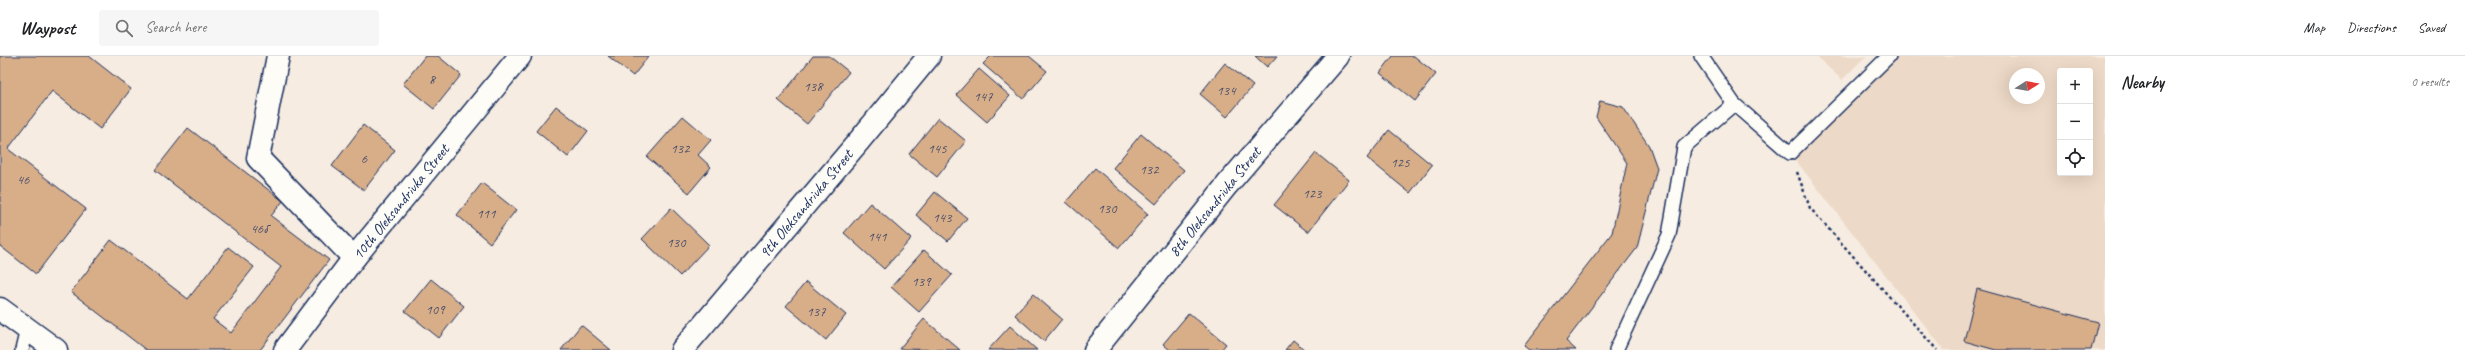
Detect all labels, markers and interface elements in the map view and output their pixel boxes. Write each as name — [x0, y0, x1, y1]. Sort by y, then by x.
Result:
search box — [99, 10, 379, 46]
text: Waypost — [20, 16, 75, 40]
icon: search — [113, 17, 135, 39]
text: Search here — [145, 18, 206, 37]
text: Map — [2304, 19, 2325, 36]
text: Directions — [2347, 19, 2396, 36]
text: Saved — [2418, 19, 2445, 36]
north arrow — [2009, 68, 2045, 104]
map controls — [2057, 68, 2093, 176]
button: + — [2057, 68, 2093, 104]
house number: 8 — [429, 71, 437, 88]
text: Nearby — [2121, 72, 2164, 93]
text: 0 results — [2411, 74, 2449, 90]
house number: 138 — [804, 78, 824, 95]
house number: 134 — [1217, 82, 1237, 99]
house number: 147 — [974, 88, 993, 105]
button: − — [2057, 104, 2093, 140]
street label: 10th Oleksandrivka Street — [348, 139, 455, 264]
house number: 132 — [671, 140, 691, 157]
house number: 145 — [928, 140, 947, 157]
button: locate — [2057, 140, 2093, 176]
street label: 8th Oleksandrivka Street — [1164, 142, 1267, 261]
street label: 9th Oleksandrivka Street — [755, 144, 858, 263]
house number: 6 — [361, 150, 368, 167]
house number: 125 — [1391, 154, 1410, 171]
house number: 132 — [1140, 161, 1160, 178]
house number: 46 — [17, 171, 30, 188]
house number: 123 — [1303, 185, 1323, 202]
house number: 130 — [1098, 200, 1118, 217]
house number: 111 — [477, 205, 496, 222]
house number: 143 — [933, 209, 953, 226]
house number: 46б — [251, 220, 271, 237]
house number: 141 — [868, 228, 887, 245]
house number: 130 — [667, 234, 687, 251]
house number: 139 — [912, 273, 932, 290]
house number: 109 — [426, 301, 446, 318]
house number: 137 — [807, 303, 826, 320]

